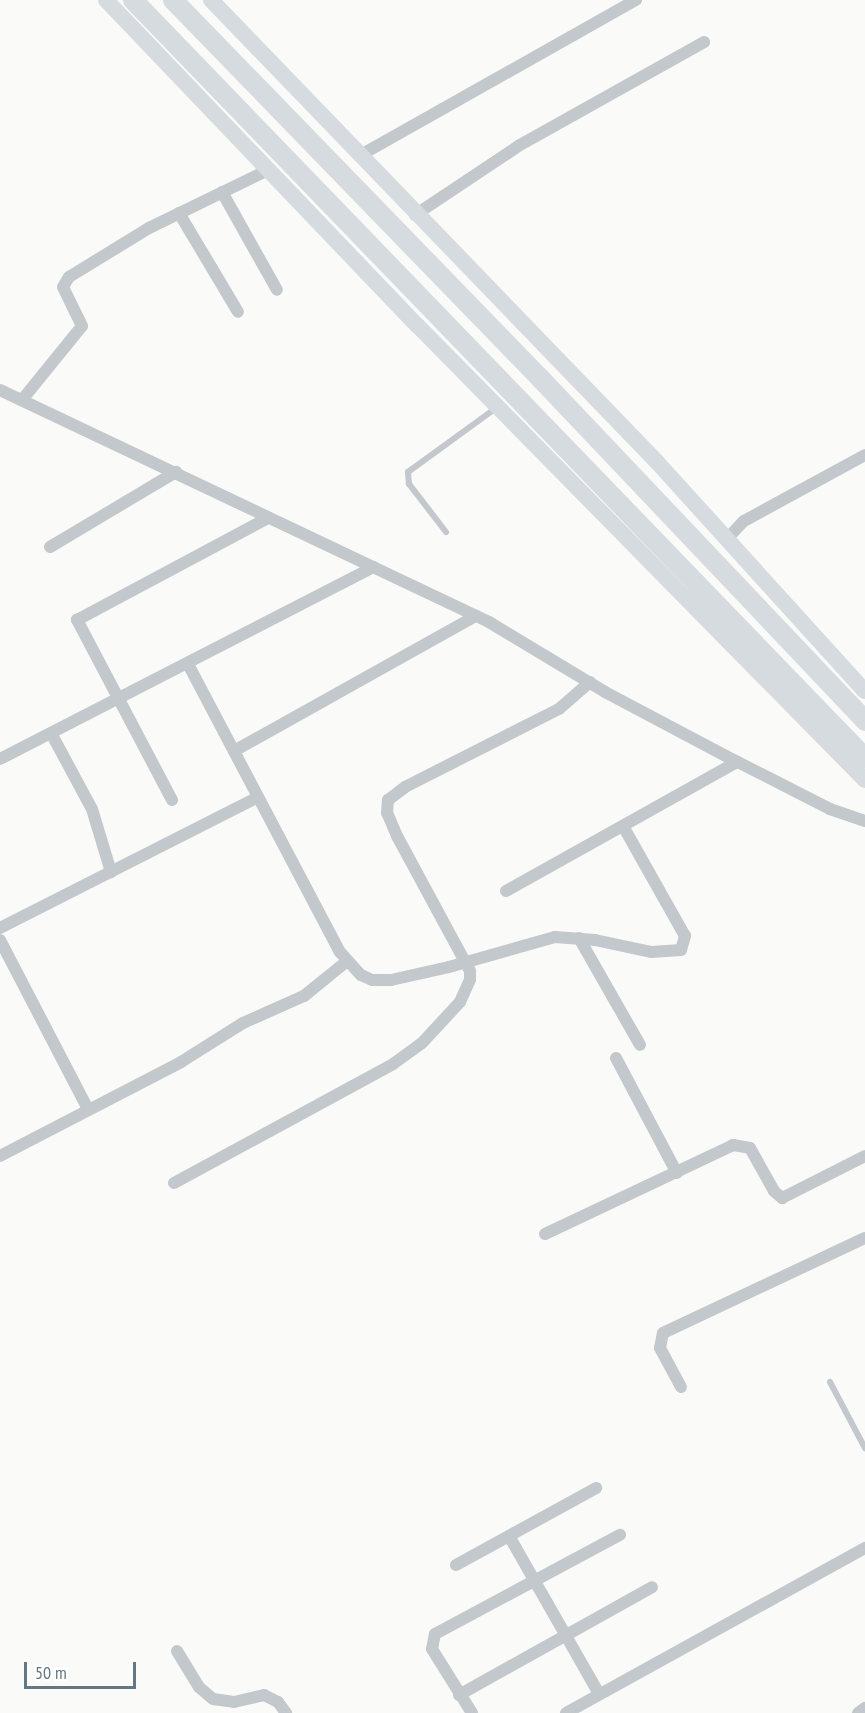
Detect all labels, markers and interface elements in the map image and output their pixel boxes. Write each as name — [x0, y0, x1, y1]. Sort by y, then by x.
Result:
scale bar — [27, 1650, 140, 1688]
text: 50 m — [35, 1661, 67, 1684]

